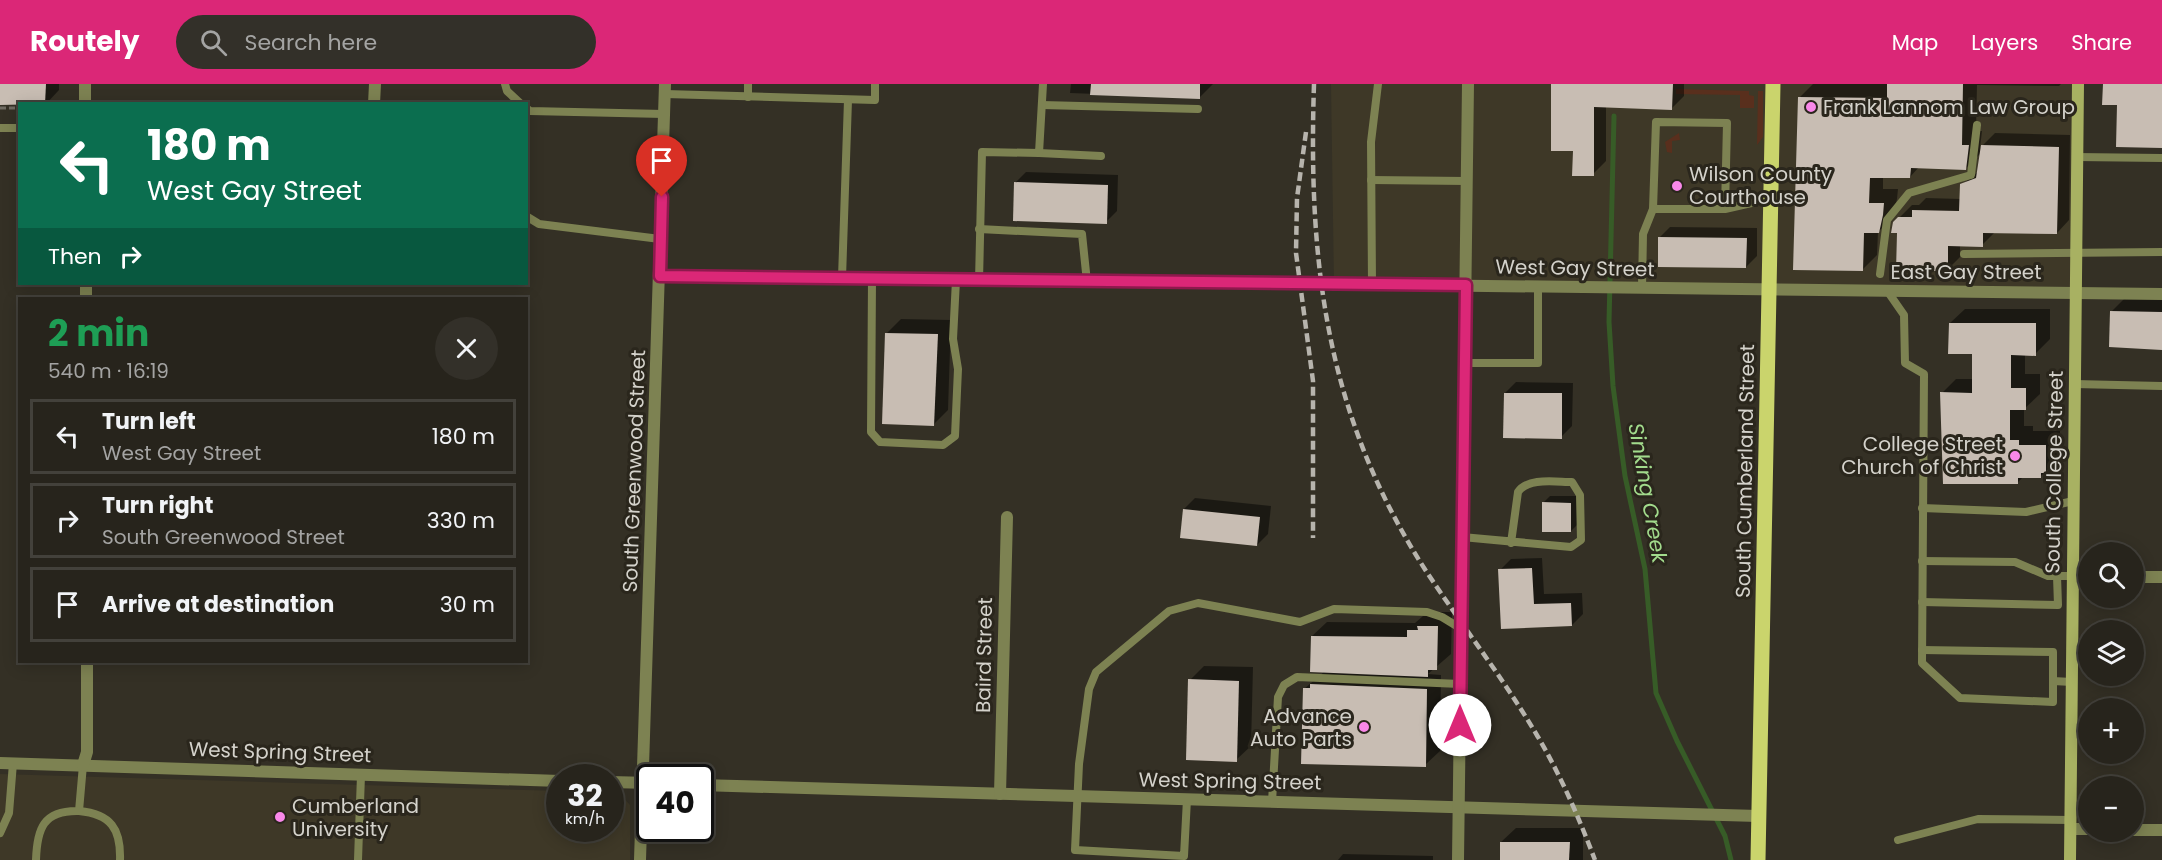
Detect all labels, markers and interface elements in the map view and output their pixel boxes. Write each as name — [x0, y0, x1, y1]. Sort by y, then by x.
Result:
search box — [176, 15, 596, 69]
text: Routely — [30, 22, 140, 61]
icon: search — [197, 26, 230, 59]
text: Search here — [245, 27, 377, 58]
text: Map — [1892, 28, 1938, 57]
text: Layers — [1971, 28, 2038, 57]
text: Share — [2071, 28, 2132, 57]
place label: Frank Lannom Law Group — [1823, 93, 2075, 121]
marker: Frank Lannom Law Group — [1804, 100, 1818, 114]
text: 180 m — [147, 116, 271, 175]
icon: left — [48, 126, 126, 204]
pin — [636, 135, 687, 197]
icon: arrive — [645, 144, 678, 177]
place label: Wilson County Courthouse — [1689, 160, 1832, 211]
text: West Gay Street — [147, 172, 362, 209]
marker: Wilson County Courthouse — [1670, 179, 1684, 193]
icon: right — [114, 240, 147, 273]
text: Then — [48, 241, 102, 272]
street label: West Gay Street — [1495, 253, 1655, 283]
street label: East Gay Street — [1890, 258, 2042, 286]
text: 2 min — [48, 308, 149, 359]
button: close — [435, 317, 498, 380]
street label: South Cumberland Street — [1729, 344, 1761, 598]
street label: South Greenwood Street — [616, 349, 652, 593]
text: 540 m · 16:19 — [48, 357, 169, 385]
street label: South College Street — [2038, 370, 2070, 574]
text: Turn left — [102, 406, 196, 437]
icon: left — [51, 420, 84, 453]
text: 180 m — [432, 421, 495, 452]
water label: Sinking Creek — [1621, 421, 1675, 566]
place label: College Street Church of Christ — [1841, 430, 2003, 481]
text: West Gay Street — [102, 439, 261, 467]
marker: College Street Church of Christ — [2008, 449, 2022, 463]
text: Turn right — [102, 490, 213, 521]
icon: right — [51, 504, 84, 537]
text: 330 m — [427, 505, 495, 536]
text: South Greenwood Street — [102, 523, 345, 551]
map controls — [2078, 542, 2144, 842]
button: search — [2078, 542, 2144, 608]
icon: arrive — [51, 588, 84, 621]
text: Arrive at destination — [102, 589, 334, 620]
text: 30 m — [440, 589, 495, 620]
street label: Baird Street — [969, 597, 999, 713]
button: layers — [2078, 620, 2144, 686]
position arrow — [1428, 693, 1492, 757]
button: + — [2078, 698, 2144, 764]
place label: Advance Auto Parts — [1250, 702, 1352, 753]
marker: Advance Auto Parts — [1357, 720, 1371, 734]
street label: West Spring Street — [188, 735, 372, 769]
speed limit sign: 40 — [636, 764, 714, 842]
street label: West Spring Street — [1138, 765, 1322, 797]
text: 32 — [567, 774, 603, 817]
button: − — [2078, 776, 2144, 842]
place label: Cumberland University — [292, 792, 419, 843]
text: km/h — [565, 808, 605, 829]
marker: Cumberland University — [273, 810, 287, 824]

